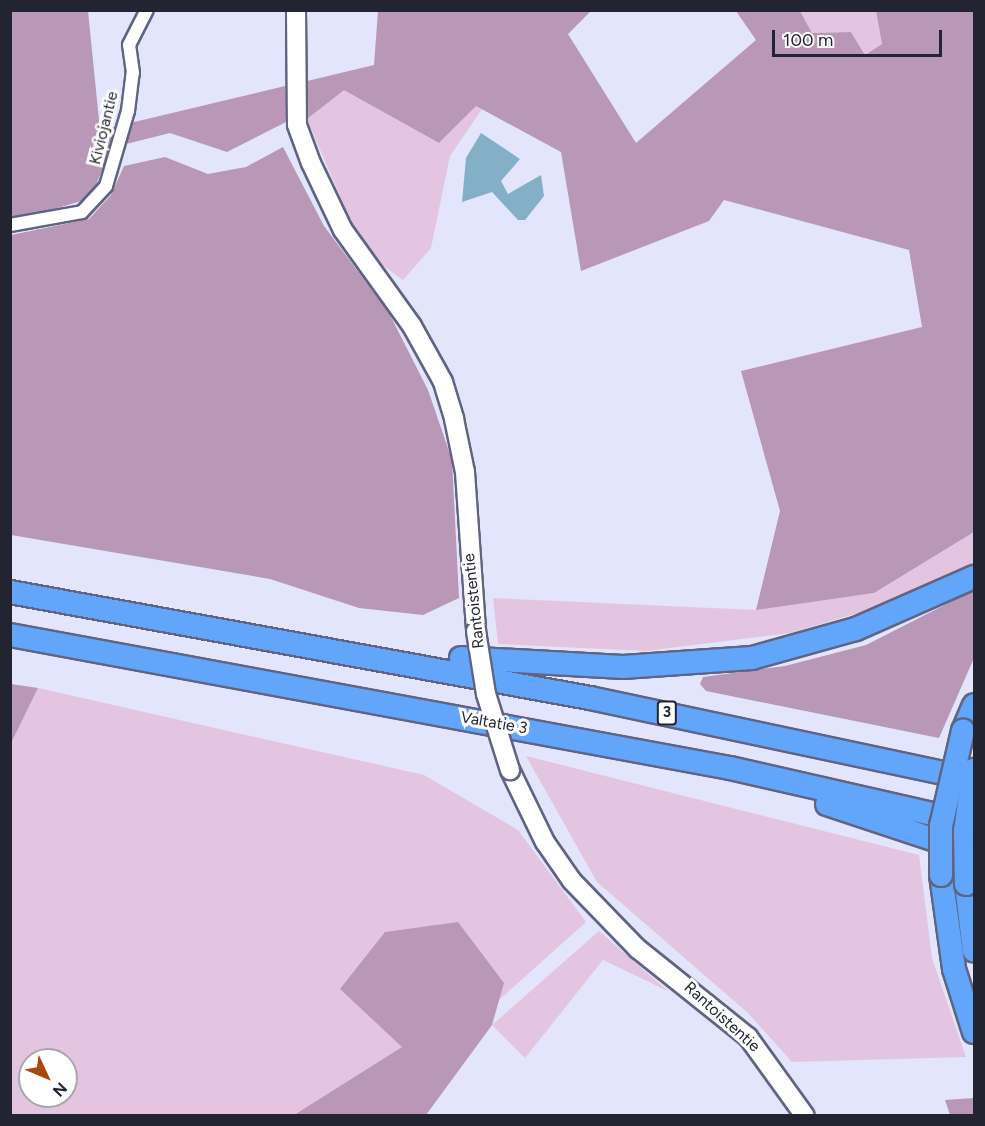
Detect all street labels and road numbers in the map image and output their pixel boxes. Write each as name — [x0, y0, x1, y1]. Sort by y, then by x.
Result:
street label: Kiviojantie — [86, 89, 122, 167]
street label: Rantoistentie — [459, 552, 489, 650]
road number: 3 — [656, 701, 678, 725]
street label: Valtatie 3 — [459, 708, 529, 738]
street label: Rantoistentie — [680, 978, 764, 1056]

